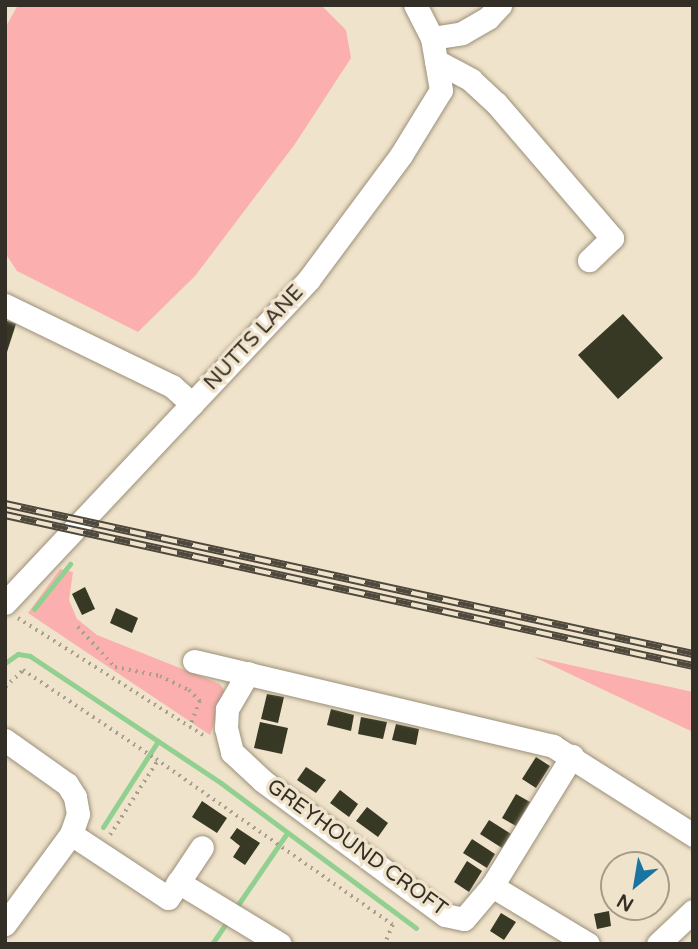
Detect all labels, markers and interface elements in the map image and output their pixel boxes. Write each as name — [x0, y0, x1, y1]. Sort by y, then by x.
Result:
street label: NUTTS LANE — [199, 280, 309, 396]
street label: GREYHOUND CROFT — [262, 774, 452, 922]
north arrow — [600, 851, 670, 921]
text: N — [613, 889, 638, 916]

